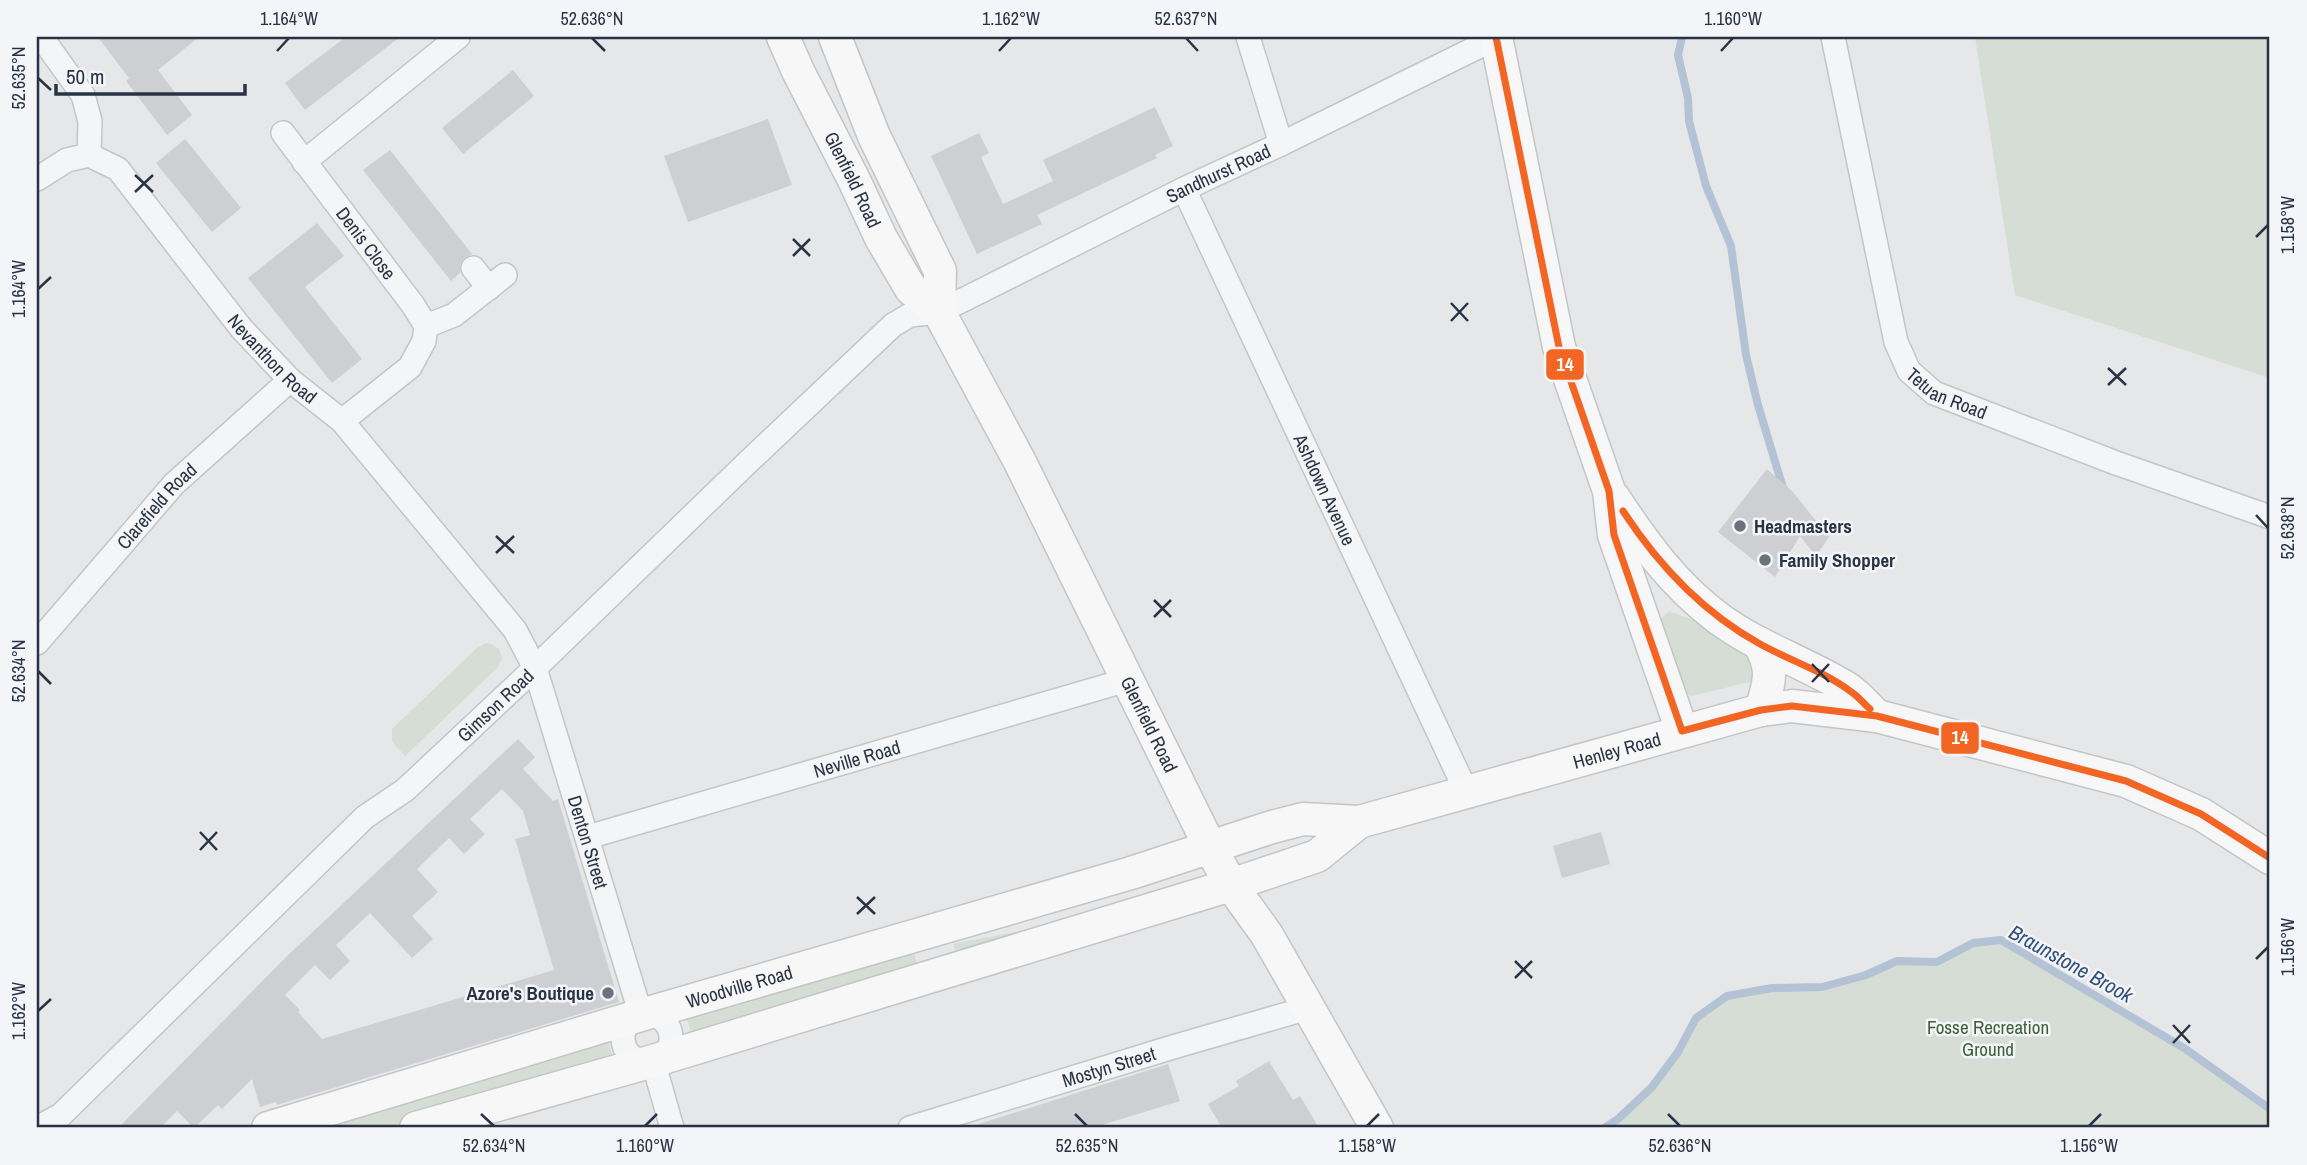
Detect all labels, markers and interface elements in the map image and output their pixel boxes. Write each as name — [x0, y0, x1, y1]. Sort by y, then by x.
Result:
text: 1.164°W — [260, 6, 318, 31]
text: 52.636°N — [561, 6, 624, 31]
text: 1.162°W — [982, 6, 1040, 31]
text: 52.637°N — [1155, 6, 1218, 31]
text: 1.160°W — [1704, 6, 1762, 31]
text: 52.635°N — [6, 47, 31, 110]
scale bar — [56, 52, 245, 96]
text: 50 m — [66, 62, 104, 91]
street label: Glenfield Road — [818, 127, 887, 232]
street label: Sandhurst Road — [1161, 138, 1275, 209]
text: 1.158°W — [2275, 196, 2300, 254]
street label: Denis Close — [330, 201, 402, 285]
text: 1.164°W — [6, 260, 31, 318]
street label: Nevanthon Road — [222, 309, 322, 409]
line badge: 14 — [1545, 348, 1585, 381]
text: 14 — [1556, 351, 1574, 377]
street label: Tetuan Road — [1901, 362, 1991, 425]
street label: Ashdown Avenue — [1287, 429, 1362, 550]
street label: Clarefield Road — [111, 457, 202, 555]
text: 52.638°N — [2275, 497, 2300, 560]
place label: Headmasters — [1754, 513, 1852, 539]
marker: Headmasters — [1732, 518, 1748, 534]
place label: Family Shopper — [1779, 547, 1895, 573]
marker: Family Shopper — [1757, 552, 1773, 568]
text: 52.634°N — [6, 640, 31, 703]
street label: Gimson Road — [451, 663, 539, 748]
street label: Glenfield Road — [1115, 672, 1184, 777]
line badge: 14 — [1940, 721, 1980, 755]
text: 14 — [1951, 724, 1969, 750]
street label: Henley Road — [1570, 726, 1664, 775]
street label: Neville Road — [810, 734, 903, 784]
street label: Denton Street — [562, 792, 615, 893]
water label: Braunstone Brook — [2004, 917, 2140, 1010]
text: 1.156°W — [2275, 918, 2300, 976]
street label: Woodville Road — [683, 959, 796, 1014]
place label: Azore's Boutique — [467, 980, 594, 1006]
text: 1.162°W — [6, 982, 31, 1040]
marker: Azore's Boutique — [600, 985, 616, 1001]
park label: Fosse Recreation Ground — [1927, 1014, 2049, 1062]
street label: Mostyn Street — [1059, 1040, 1159, 1093]
text: 52.634°N — [463, 1133, 526, 1158]
text: 1.160°W — [616, 1133, 674, 1158]
text: 52.635°N — [1056, 1133, 1119, 1158]
text: 1.158°W — [1338, 1133, 1396, 1158]
text: 52.636°N — [1649, 1133, 1712, 1158]
text: 1.156°W — [2060, 1133, 2118, 1158]

